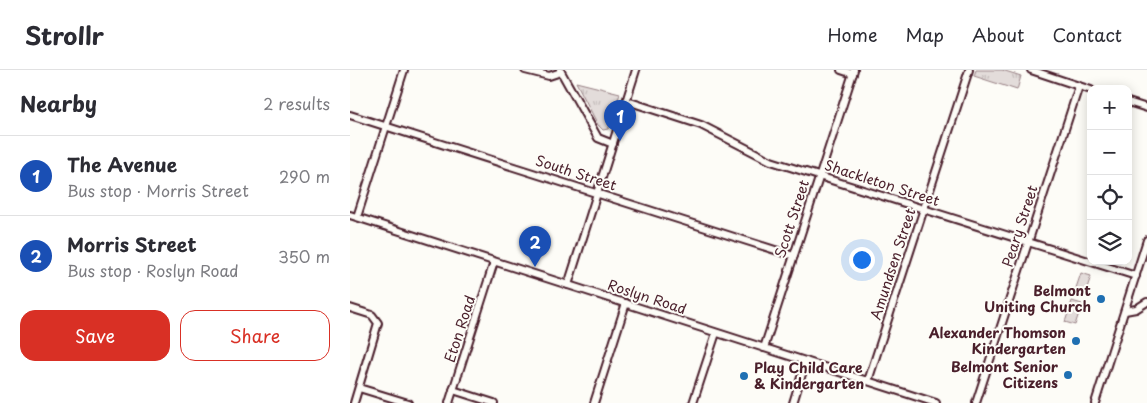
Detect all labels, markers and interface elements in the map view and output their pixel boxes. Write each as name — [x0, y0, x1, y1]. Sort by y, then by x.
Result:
text: Strollr — [25, 17, 104, 53]
text: Home — [827, 21, 877, 48]
text: Map — [905, 21, 944, 48]
text: About — [972, 21, 1024, 48]
text: Contact — [1052, 21, 1122, 48]
map controls — [1087, 85, 1132, 265]
button: + — [1087, 85, 1132, 130]
text: Nearby — [20, 87, 97, 119]
text: 2 results — [263, 91, 330, 115]
pin: 1 — [604, 100, 636, 141]
button: − — [1087, 130, 1132, 175]
text: The Avenue — [67, 150, 177, 178]
street label: South Street — [533, 150, 620, 196]
street label: Shackleton Street — [822, 154, 943, 211]
text: 1 — [32, 164, 40, 188]
text: 290 m — [279, 164, 330, 188]
button: locate — [1087, 175, 1132, 220]
street label: Scott Street — [769, 177, 814, 261]
text: Bus stop · Morris Street — [67, 178, 249, 202]
street label: Peary Street — [996, 182, 1043, 269]
street label: Amundsen Street — [865, 205, 921, 322]
button: layers — [1087, 220, 1132, 265]
pin: 2 — [519, 226, 551, 267]
text: Morris Street — [67, 230, 197, 258]
text: 2 — [30, 244, 42, 268]
text: 350 m — [278, 244, 330, 268]
your location — [849, 247, 875, 273]
text: Bus stop · Roslyn Road — [67, 258, 239, 282]
street label: Roslyn Road — [605, 274, 689, 319]
place label: Belmont Uniting Church — [984, 280, 1091, 317]
street label: Eton Road — [439, 293, 480, 365]
marker: Belmont Uniting Church — [1095, 293, 1107, 305]
button: Save — [20, 310, 170, 361]
button: Share — [180, 310, 330, 361]
place label: Alexander Thomson Kindergarten — [928, 322, 1066, 359]
marker: Alexander Thomson Kindergarten — [1070, 335, 1082, 347]
place label: Belmont Senior Citizens — [951, 356, 1059, 393]
place label: Play Child Care & Kindergarten — [754, 357, 864, 394]
marker: Belmont Senior Citizens — [1062, 369, 1074, 381]
marker: Play Child Care & Kindergarten — [738, 370, 750, 382]

